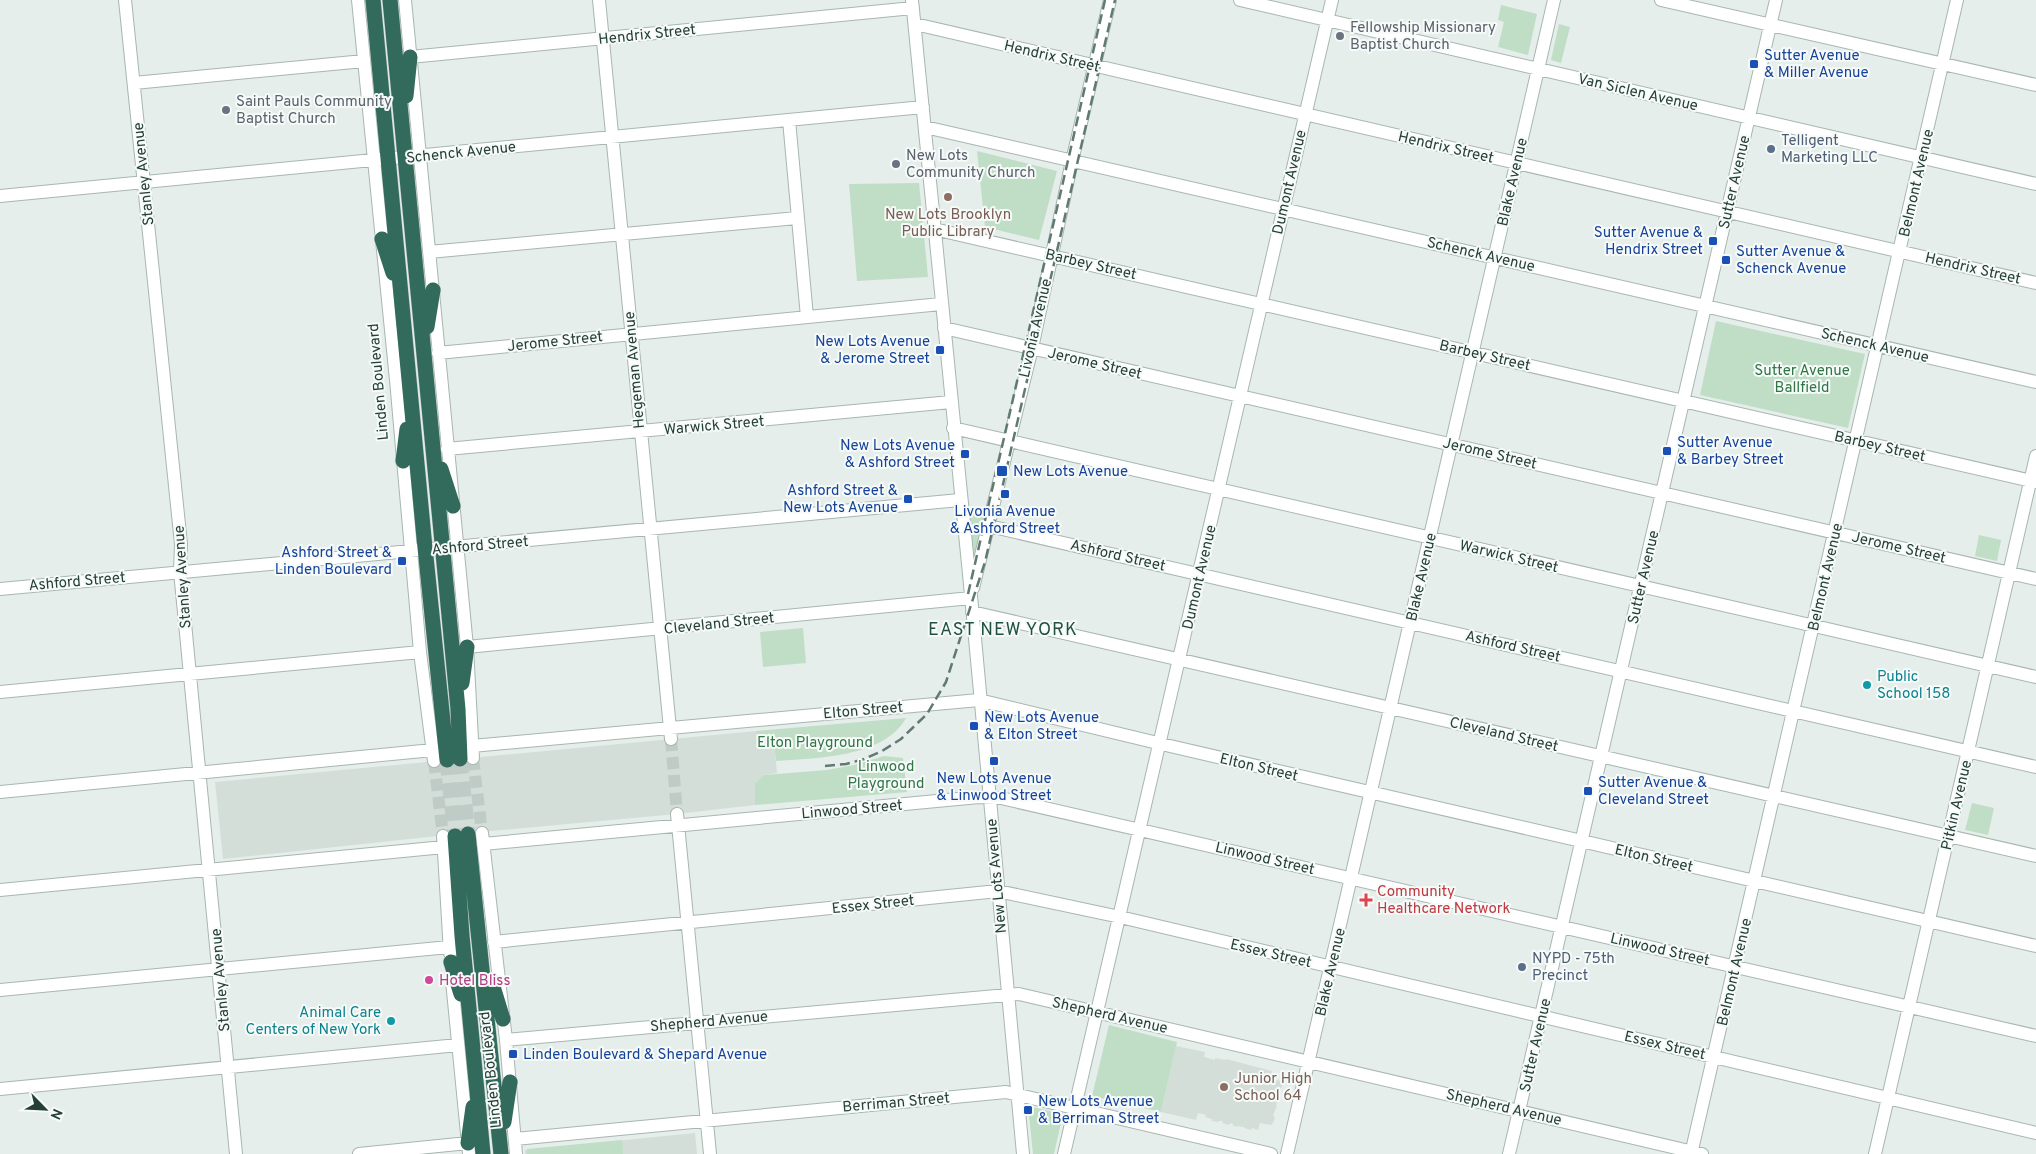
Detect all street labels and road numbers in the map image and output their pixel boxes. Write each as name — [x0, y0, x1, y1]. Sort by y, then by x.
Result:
street label: Hendrix Street — [597, 21, 697, 50]
street label: Hendrix Street — [1002, 37, 1102, 78]
street label: Van Siclen Avenue — [1576, 70, 1700, 117]
street label: Stanley Avenue — [130, 121, 159, 226]
street label: Dumont Avenue — [1269, 128, 1312, 237]
street label: Hendrix Street — [1396, 128, 1496, 169]
street label: Belmont Avenue — [1896, 128, 1939, 239]
street label: Sutter Avenue — [1715, 134, 1755, 231]
street label: Blake Avenue — [1494, 136, 1533, 228]
street label: Schenck Avenue — [405, 138, 517, 169]
street label: Schenck Avenue — [1425, 234, 1537, 277]
street label: Barbey Street — [1043, 246, 1138, 285]
street label: Hendrix Street — [1923, 249, 2023, 290]
street label: Livonia Avenue — [1016, 277, 1057, 380]
street label: Hegeman Avenue — [621, 310, 650, 429]
street label: Linden Boulevard — [365, 323, 394, 441]
street label: Schenck Avenue — [1819, 325, 1931, 368]
street label: Jerome Street — [506, 328, 604, 357]
street label: Barbey Street — [1437, 337, 1532, 376]
street label: Jerome Street — [1046, 344, 1144, 385]
street label: Warwick Street — [663, 413, 765, 440]
street label: Barbey Street — [1832, 428, 1927, 467]
street label: Jerome Street — [1441, 434, 1539, 475]
street label: Belmont Avenue — [1805, 522, 1848, 633]
street label: Dumont Avenue — [1179, 523, 1222, 632]
street label: Stanley Avenue — [170, 525, 197, 629]
street label: Jerome Street — [1850, 528, 1948, 569]
street label: Sutter Avenue — [1624, 529, 1664, 626]
street label: Blake Avenue — [1403, 531, 1442, 623]
street label: Ashford Street — [431, 533, 529, 560]
street label: Ashford Street — [1068, 536, 1167, 577]
street label: Warwick Street — [1457, 537, 1560, 578]
street label: Ashford Street — [28, 569, 126, 596]
street label: Cleveland Street — [663, 609, 775, 640]
street label: Ashford Street — [1463, 627, 1562, 668]
street label: Elton Street — [822, 699, 904, 724]
street label: Cleveland Street — [1447, 714, 1560, 757]
street label: Elton Street — [1218, 750, 1300, 787]
street label: Pitkin Avenue — [1938, 758, 1977, 852]
street label: Linwood Street — [801, 797, 904, 824]
street label: New Lots Avenue — [983, 818, 1012, 934]
street label: Linwood Street — [1213, 839, 1316, 880]
street label: Elton Street — [1613, 841, 1695, 878]
street label: Essex Street — [831, 892, 915, 919]
street label: Belmont Avenue — [1714, 917, 1757, 1028]
street label: Blake Avenue — [1312, 926, 1351, 1018]
street label: Stanley Avenue — [208, 927, 235, 1032]
street label: Linwood Street — [1608, 930, 1711, 971]
street label: Essex Street — [1228, 936, 1313, 973]
street label: Shepherd Avenue — [1050, 994, 1169, 1039]
street label: Sutter Avenue — [1516, 997, 1556, 1094]
street label: Shepherd Avenue — [649, 1008, 769, 1037]
street label: Linden Boulevard — [476, 1010, 507, 1129]
street label: Essex Street — [1622, 1028, 1707, 1065]
street label: Shepherd Avenue — [1444, 1086, 1563, 1131]
street label: Berriman Street — [842, 1089, 951, 1118]

